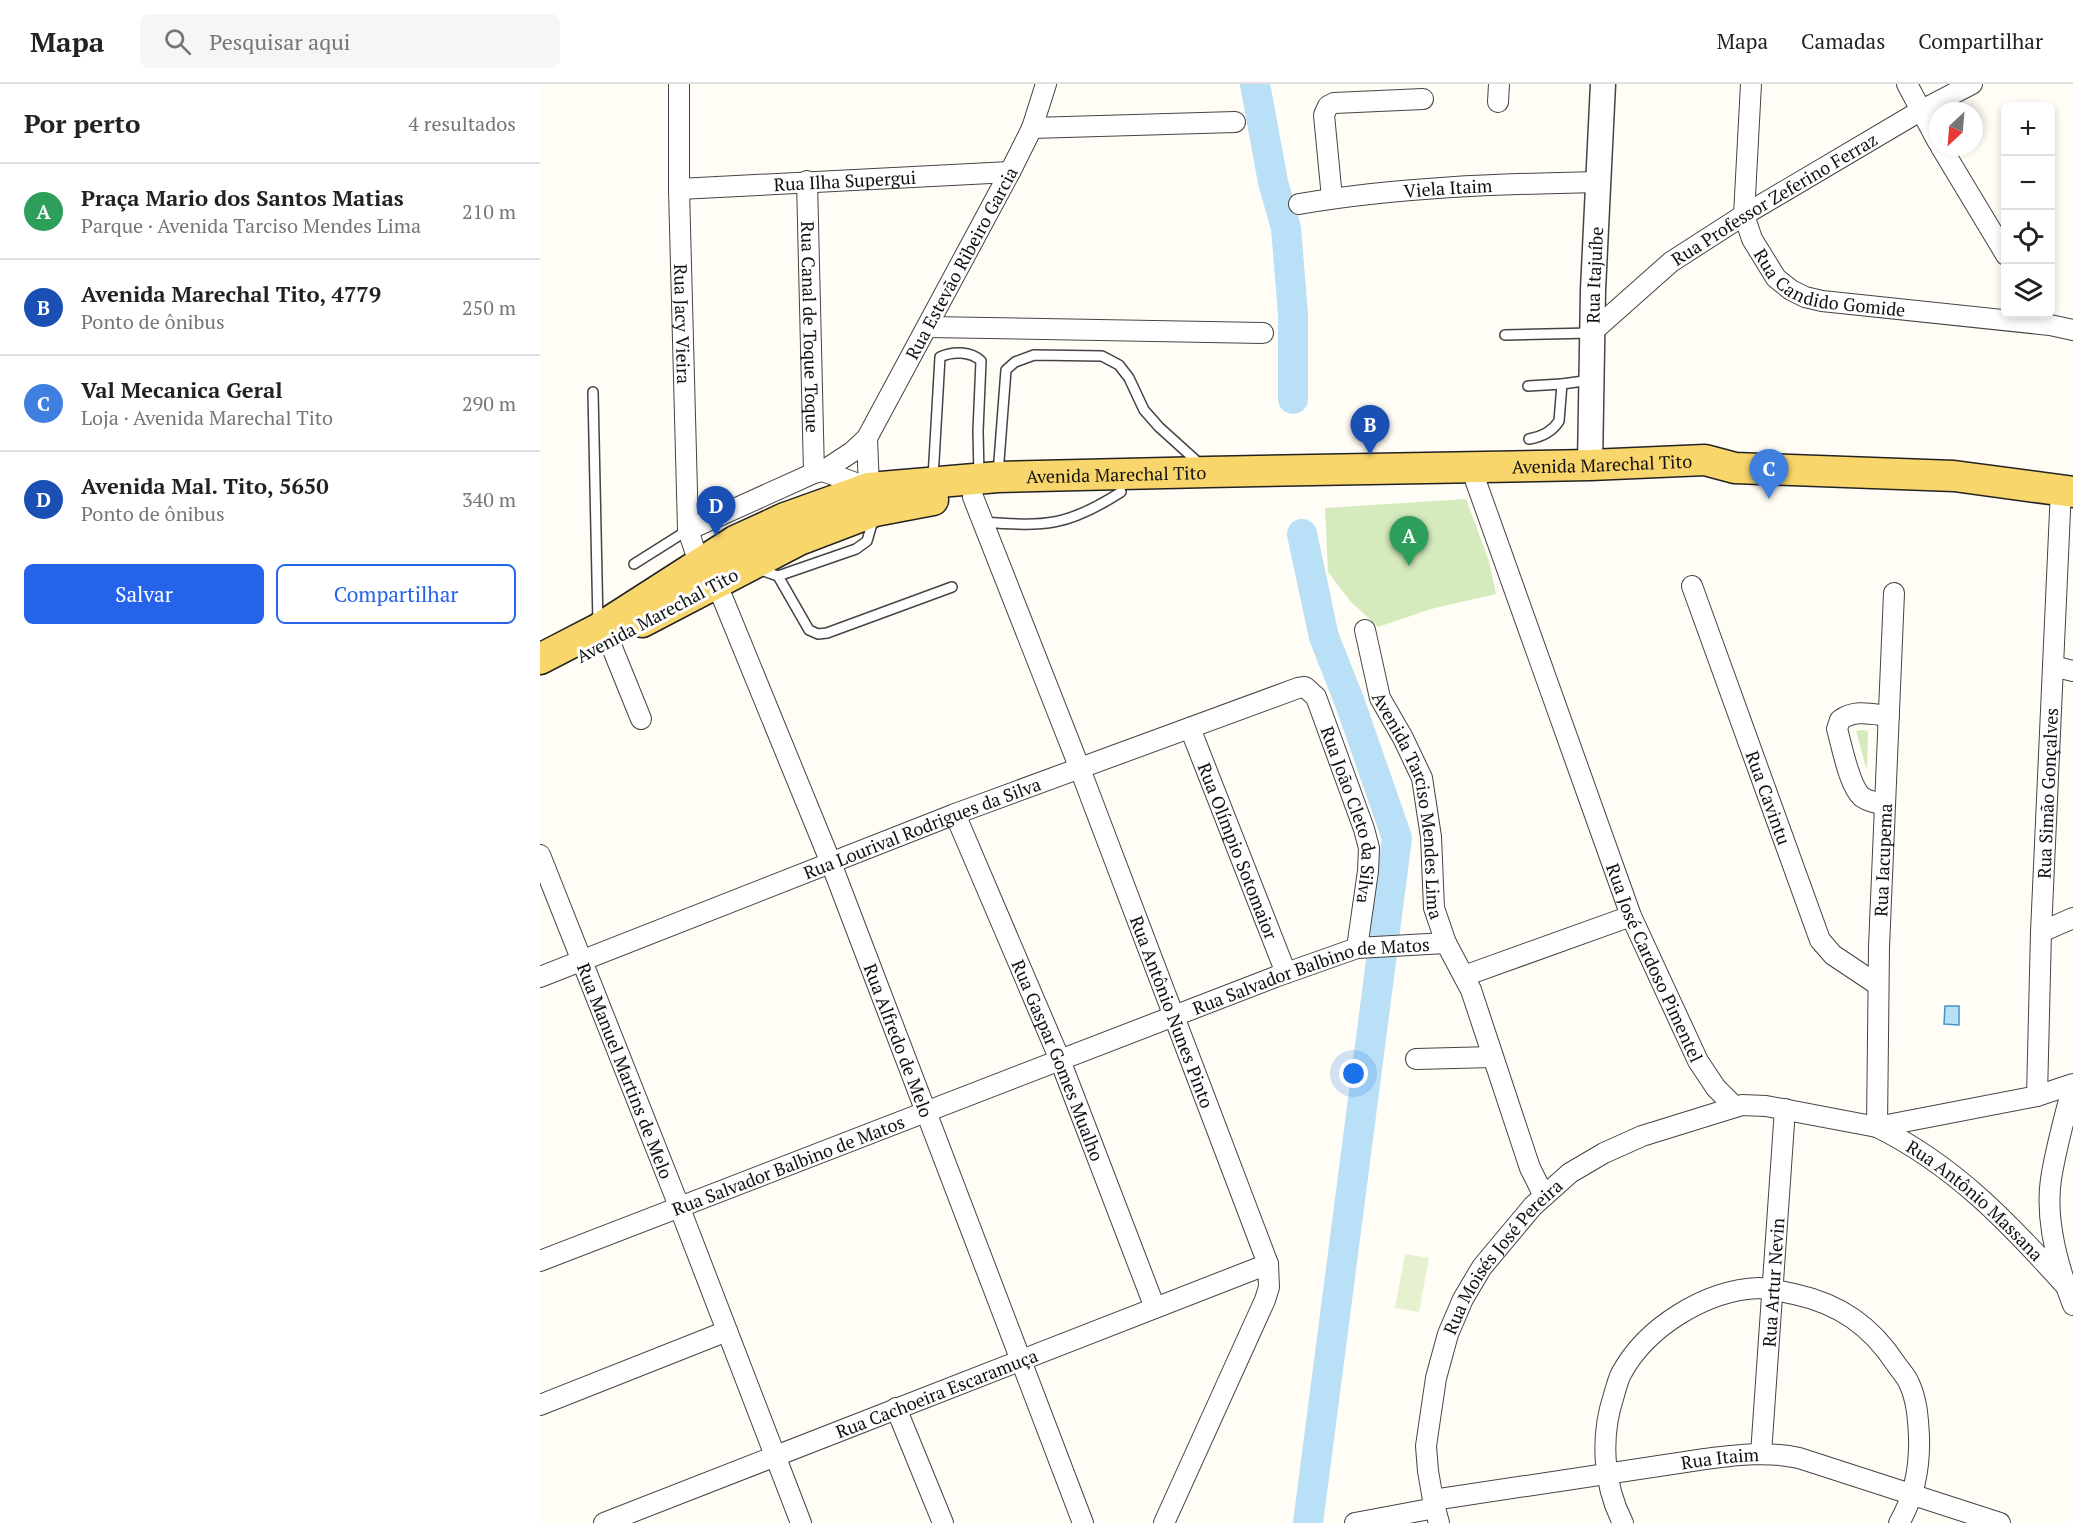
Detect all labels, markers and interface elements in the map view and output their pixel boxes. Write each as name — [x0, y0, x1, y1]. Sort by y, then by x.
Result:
search box — [140, 14, 560, 68]
text: Mapa — [30, 23, 104, 60]
icon: search — [161, 25, 194, 58]
text: Pesquisar aqui — [209, 27, 351, 56]
text: Mapa — [1717, 27, 1768, 55]
text: Camadas — [1801, 27, 1885, 55]
text: Compartilhar — [1918, 27, 2043, 55]
north arrow — [1929, 102, 1983, 156]
map controls — [2001, 102, 2055, 318]
button: + — [2001, 102, 2055, 156]
text: Por perto — [24, 106, 140, 140]
text: 4 resultados — [408, 110, 516, 137]
street label: Rua Professor Zeferino Ferraz — [1667, 127, 1882, 271]
button: − — [2001, 156, 2055, 210]
street label: Rua Estevão Ribeiro Garcia — [900, 162, 1023, 363]
street label: Rua Ilha Supergui — [773, 165, 917, 196]
street label: Viela Itaim — [1403, 173, 1493, 203]
text: Praça Mario dos Santos Matias — [81, 183, 404, 212]
text: A — [36, 198, 51, 225]
text: 210 m — [462, 198, 516, 225]
button: locate — [2001, 210, 2055, 264]
text: Parque · Avenida Tarciso Mendes Lima — [81, 212, 421, 239]
street label: Rua Canal de Toque Toque — [796, 221, 825, 433]
street label: Rua Itajuíbe — [1580, 226, 1608, 324]
street label: Rua Candido Gomide — [1749, 244, 1907, 322]
street label: Rua Jacy Vieira — [669, 264, 696, 384]
button: layers — [2001, 264, 2055, 318]
text: Avenida Marechal Tito, 4779 — [81, 279, 381, 308]
text: B — [37, 294, 50, 321]
text: 250 m — [462, 294, 516, 321]
text: Ponto de ônibus — [81, 308, 225, 335]
text: Val Mecanica Geral — [81, 375, 283, 404]
text: C — [37, 390, 50, 417]
text: 290 m — [462, 390, 516, 417]
text: Loja · Avenida Marechal Tito — [81, 404, 333, 431]
pin: B — [1350, 406, 1390, 455]
street label: Avenida Marechal Tito — [1512, 449, 1693, 478]
pin: C — [1750, 450, 1788, 499]
street label: Avenida Marechal Tito — [1026, 460, 1207, 488]
text: Avenida Mal. Tito, 5650 — [81, 471, 329, 500]
text: D — [36, 486, 51, 513]
text: 340 m — [462, 486, 516, 513]
pin: D — [696, 486, 735, 536]
text: Ponto de ônibus — [81, 500, 225, 527]
pin: A — [1390, 516, 1428, 566]
street label: Avenida Marechal Tito — [572, 562, 742, 668]
button: Salvar — [24, 564, 264, 624]
button: Compartilhar — [276, 564, 516, 624]
street label: Avenida Tarciso Mendes Lima — [1367, 687, 1449, 922]
street label: Rua Simão Gonçalves — [2031, 707, 2063, 879]
street label: Rua João Cleto da Silva — [1316, 723, 1382, 905]
street label: Rua Cavintu — [1741, 747, 1797, 848]
street label: Rua Olímpio Sotomaior — [1193, 759, 1284, 943]
street label: Rua Lourival Rodrigues da Silva — [800, 772, 1044, 884]
street label: Rua Iacupema — [1868, 803, 1897, 917]
street label: Rua José Cardoso Pimentel — [1601, 860, 1709, 1066]
street label: Rua Antônio Nunes Pinto — [1125, 912, 1220, 1111]
street label: Rua Salvador Balbino de Matos — [1189, 932, 1430, 1020]
street label: Rua Gaspar Gomes Mualho — [1007, 956, 1110, 1164]
street label: Rua Manuel Martins de Melo — [572, 959, 679, 1182]
street label: Rua Alfredo de Melo — [858, 960, 939, 1121]
your location — [1339, 1059, 1368, 1088]
street label: Rua Salvador Balbino de Matos — [668, 1109, 908, 1221]
street label: Rua Antônio Massana — [1902, 1134, 2049, 1266]
street label: Rua Moisés José Pereira — [1437, 1174, 1567, 1338]
street label: Rua Artur Nevin — [1756, 1217, 1789, 1348]
street label: Rua Cachoeira Escaramuça — [832, 1343, 1041, 1444]
street label: Rua Itaim — [1679, 1442, 1760, 1474]

